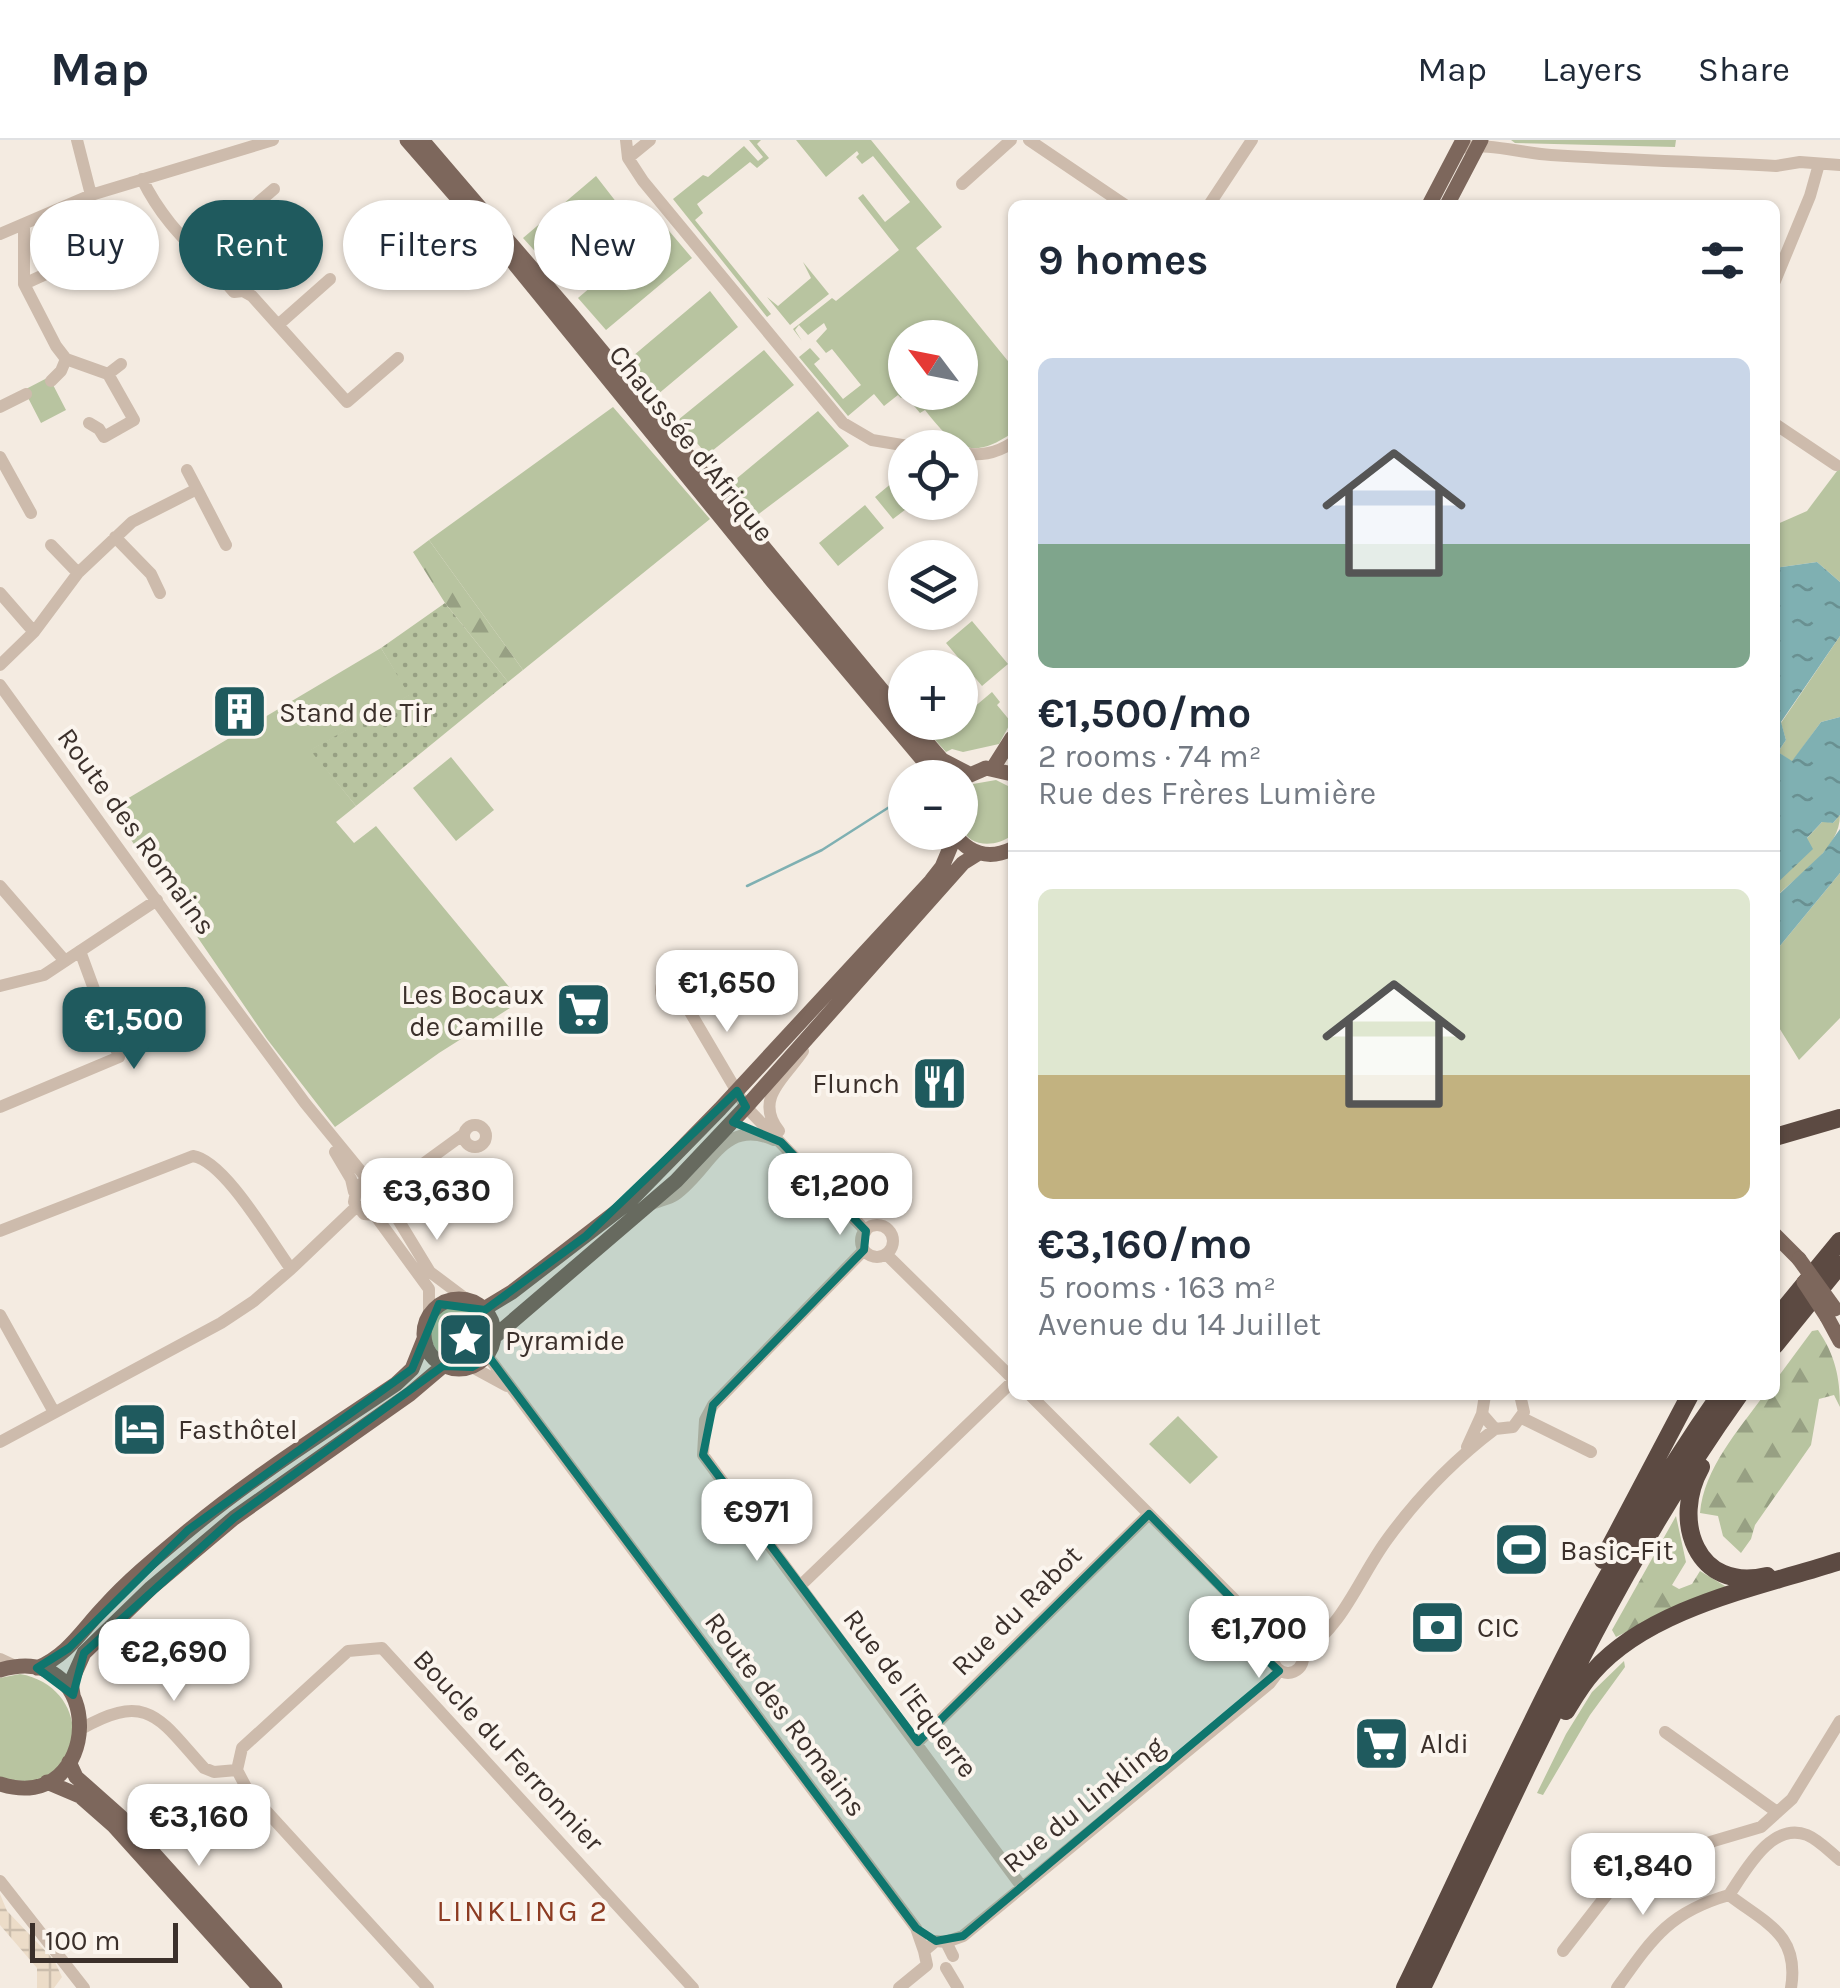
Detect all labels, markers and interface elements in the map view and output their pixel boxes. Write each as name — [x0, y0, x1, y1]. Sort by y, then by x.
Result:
text: Map — [50, 41, 149, 97]
text: Map — [1417, 49, 1487, 90]
text: Layers — [1542, 49, 1643, 90]
text: Share — [1698, 49, 1790, 90]
chip: Buy — [30, 200, 159, 290]
chip: Rent — [179, 200, 323, 290]
chip: Filters — [343, 200, 514, 290]
chip: New — [534, 200, 671, 290]
icon: filters — [1695, 233, 1750, 288]
text: 9 homes — [1038, 235, 1208, 285]
north arrow — [888, 320, 978, 410]
map controls — [888, 320, 978, 850]
street label: Chaussée d'Afrique — [602, 338, 781, 548]
icon: home — [1304, 423, 1484, 603]
button: locate — [888, 430, 978, 520]
button: layers — [888, 540, 978, 630]
button: + — [888, 650, 978, 740]
building icon: Stand de Tir — [210, 682, 270, 742]
text: €1,500/mo — [1038, 688, 1251, 738]
place label: Stand de Tir — [279, 696, 433, 729]
street label: Route des Romains — [51, 722, 223, 941]
text: 2 rooms · 74 m² — [1038, 738, 1262, 775]
button: − — [888, 760, 978, 850]
text: Rue des Frères Lumière — [1038, 775, 1376, 812]
pin: €1,650 — [646, 950, 808, 1035]
icon: home — [1304, 954, 1484, 1134]
text: €1,650 — [678, 964, 776, 1001]
place label: Les Bocaux de Camille — [401, 978, 544, 1043]
supermarket icon: Les Bocaux de Camille — [553, 980, 613, 1040]
pin: €1,500 — [53, 987, 215, 1072]
text: €1,500 — [85, 1001, 183, 1038]
restaurant icon: Flunch — [909, 1053, 969, 1113]
place label: Flunch — [812, 1067, 900, 1100]
pin: €1,200 — [759, 1153, 921, 1238]
pin: €3,630 — [356, 1158, 518, 1243]
text: €1,200 — [790, 1167, 890, 1204]
text: €3,630 — [383, 1172, 491, 1209]
text: €3,160/mo — [1038, 1219, 1252, 1269]
text: 5 rooms · 163 m² — [1038, 1269, 1276, 1306]
text: Avenue du 14 Juillet — [1038, 1306, 1321, 1343]
place icon: Pyramide — [436, 1310, 496, 1370]
place label: Pyramide — [505, 1324, 625, 1357]
hotel icon: Fasthôtel — [109, 1399, 169, 1459]
place label: Fasthôtel — [178, 1413, 298, 1446]
pin: €971 — [698, 1479, 816, 1564]
text: €971 — [723, 1493, 791, 1530]
sports icon: Basic-Fit — [1491, 1520, 1551, 1580]
place label: Basic-Fit — [1560, 1534, 1674, 1567]
street label: Rue du Rabot — [944, 1538, 1088, 1682]
pin: €1,700 — [1178, 1596, 1340, 1681]
bank icon: CIC — [1408, 1597, 1468, 1657]
street label: Rue de l'Equerre — [837, 1603, 985, 1784]
street label: Route des Romains — [698, 1606, 873, 1823]
text: €1,700 — [1211, 1610, 1307, 1647]
place label: CIC — [1477, 1611, 1519, 1644]
pin: €2,690 — [93, 1619, 255, 1704]
text: €2,690 — [121, 1633, 227, 1670]
street label: Boucle du Ferronnier — [407, 1643, 611, 1859]
supermarket icon: Aldi — [1351, 1713, 1411, 1773]
place label: Aldi — [1420, 1727, 1469, 1760]
street label: Rue du Linkling — [996, 1729, 1171, 1880]
pin: €3,160 — [118, 1784, 280, 1869]
text: €3,160 — [149, 1798, 249, 1835]
pin: €1,840 — [1562, 1833, 1724, 1918]
text: €1,840 — [1593, 1847, 1693, 1884]
district label: LINKLING 2 — [437, 1893, 609, 1929]
scale bar — [30, 1918, 178, 1962]
text: 100 m — [45, 1924, 120, 1957]

